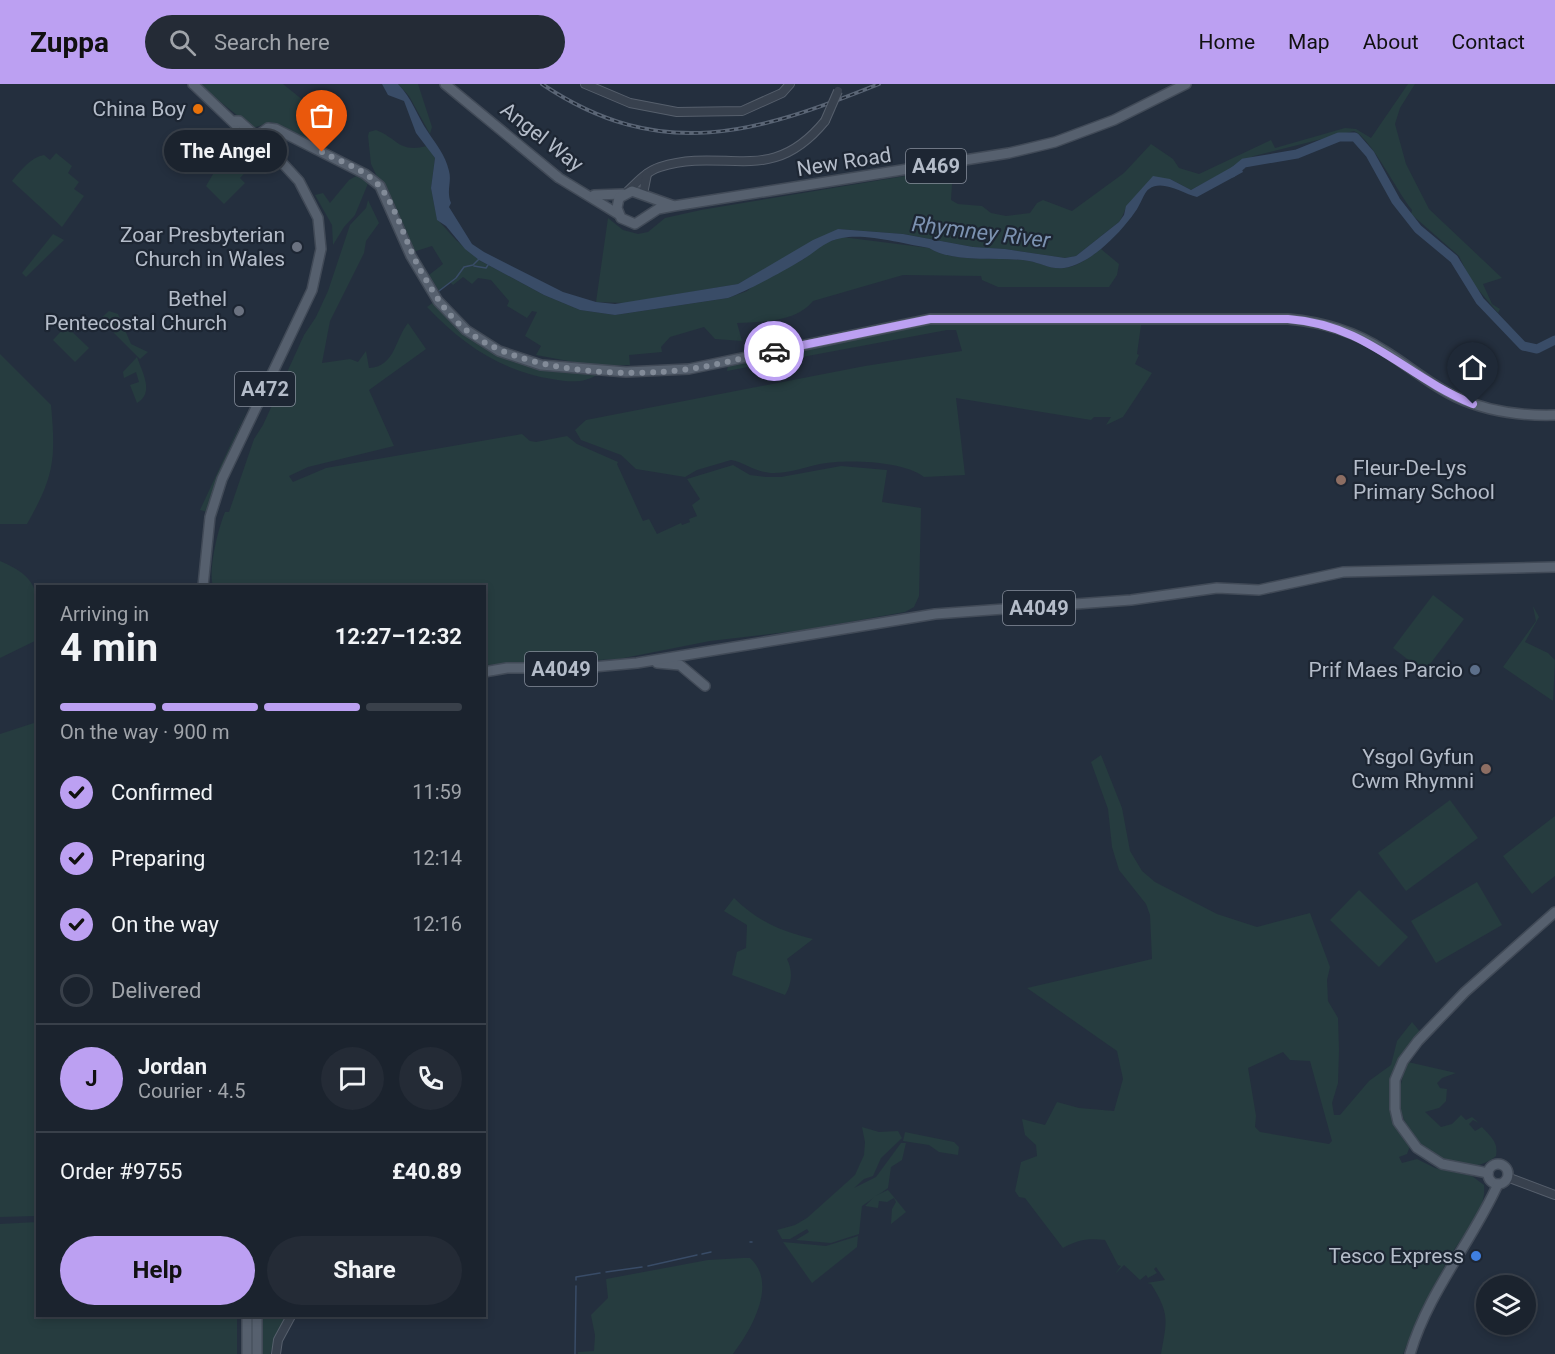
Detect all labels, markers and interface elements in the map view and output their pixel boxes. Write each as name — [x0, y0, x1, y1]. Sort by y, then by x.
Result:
search box — [145, 15, 565, 69]
text: Zuppa — [30, 26, 109, 59]
icon: search — [166, 26, 199, 59]
text: Search here — [214, 30, 330, 55]
text: Home — [1199, 30, 1255, 54]
text: Map — [1288, 30, 1330, 54]
text: About — [1363, 30, 1419, 54]
text: Contact — [1452, 30, 1525, 54]
pin — [296, 90, 347, 152]
place label: China Boy — [93, 97, 186, 121]
street label: Angel Way — [496, 97, 588, 177]
icon: bag — [305, 99, 338, 132]
marker: China Boy — [191, 102, 205, 116]
callout: The Angel — [163, 131, 286, 173]
text: The Angel — [180, 139, 271, 163]
street label: New Road — [795, 143, 893, 181]
road number: A469 — [906, 149, 966, 183]
water label: Rhymney River — [910, 211, 1052, 253]
place label: Zoar Presbyterian Church in Wales — [120, 223, 285, 271]
marker: Zoar Presbyterian Church in Wales — [290, 240, 304, 254]
place label: Bethel Pentecostal Church — [44, 287, 227, 335]
marker: Bethel Pentecostal Church — [232, 304, 246, 318]
courier — [744, 321, 804, 381]
icon: car — [758, 335, 791, 368]
pin — [1447, 342, 1498, 404]
icon: home — [1456, 351, 1489, 384]
road number: A472 — [235, 372, 295, 406]
place label: Fleur-De-Lys Primary School — [1353, 456, 1495, 504]
marker: Fleur-De-Lys Primary School — [1334, 473, 1348, 487]
road number: A4049 — [1003, 591, 1075, 625]
text: Arriving in — [60, 602, 149, 626]
text: 12:27–12:32 — [335, 624, 462, 649]
text: 4 min — [60, 625, 158, 671]
road number: A4049 — [525, 652, 597, 686]
place label: Prif Maes Parcio — [1309, 658, 1463, 682]
marker: Prif Maes Parcio — [1468, 663, 1482, 677]
text: On the way · 900 m — [60, 720, 229, 744]
place label: Ysgol Gyfun Cwm Rhymni — [1351, 745, 1474, 793]
marker: Ysgol Gyfun Cwm Rhymni — [1479, 762, 1493, 776]
icon: check — [60, 776, 93, 809]
text: Confirmed — [111, 780, 213, 805]
text: 11:59 — [412, 780, 462, 804]
icon: check — [60, 842, 93, 875]
text: Preparing — [111, 846, 205, 871]
text: 12:14 — [412, 846, 462, 870]
icon: check — [60, 908, 93, 941]
text: On the way — [111, 912, 219, 937]
text: 12:16 — [412, 912, 462, 936]
text: Delivered — [111, 978, 201, 1003]
button: chat — [321, 1047, 384, 1110]
button: phone — [399, 1047, 462, 1110]
text: Jordan — [138, 1054, 207, 1079]
text: J — [85, 1066, 98, 1091]
text: Courier · 4.5 — [138, 1079, 245, 1103]
text: Order #9755 — [60, 1159, 182, 1184]
text: £40.89 — [392, 1159, 462, 1184]
button: Help — [60, 1236, 255, 1305]
button: Share — [267, 1236, 462, 1305]
place label: Tesco Express — [1328, 1244, 1464, 1268]
marker: Tesco Express — [1469, 1249, 1483, 1263]
map controls — [1476, 1275, 1536, 1335]
button: layers — [1476, 1275, 1536, 1335]

